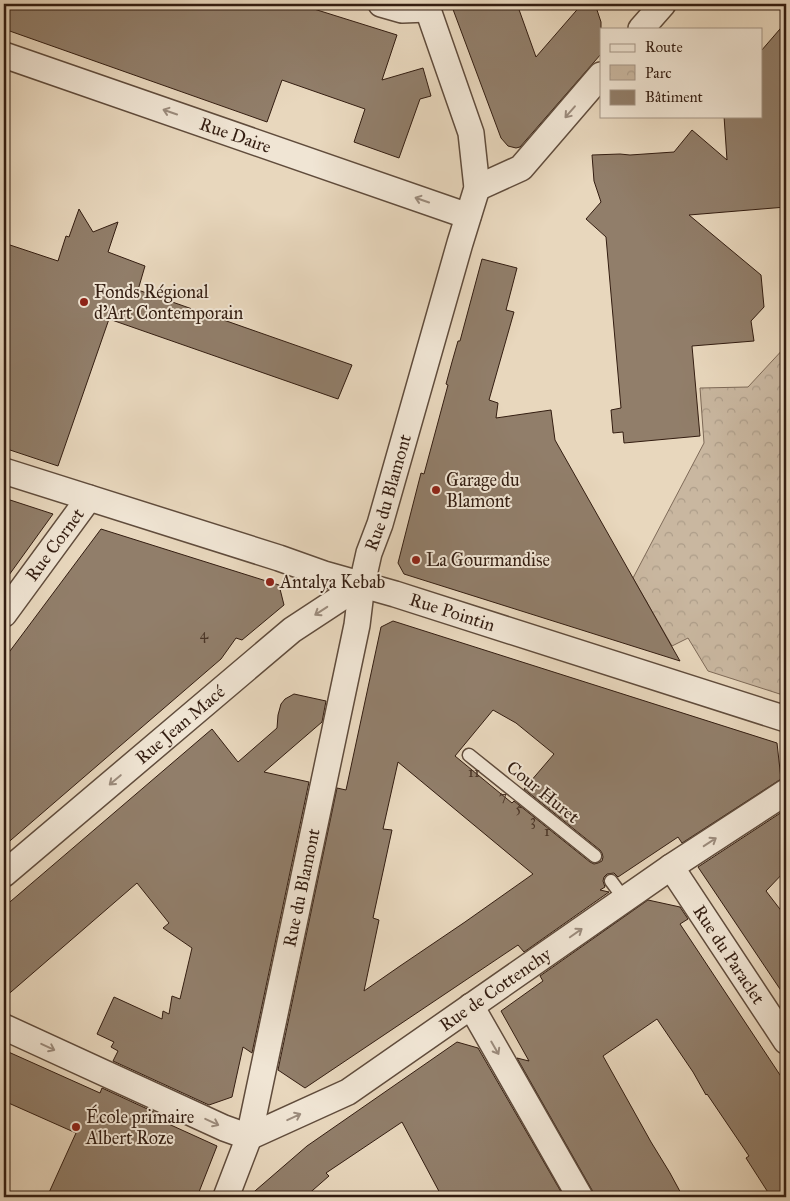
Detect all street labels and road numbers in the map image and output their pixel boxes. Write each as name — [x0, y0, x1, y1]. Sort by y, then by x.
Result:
street label: Rue Daire — [197, 113, 274, 158]
street label: Rue du Blamont — [360, 431, 416, 554]
street label: Rue Cornet — [21, 503, 89, 586]
street label: Rue Pointin — [407, 588, 498, 636]
street label: Rue Jean Macé — [131, 680, 230, 769]
street label: Cour Huret — [502, 756, 584, 828]
street label: Rue du Blamont — [278, 826, 325, 949]
street label: Rue du Paraclet — [688, 901, 770, 1009]
street label: Rue de Cottenchy — [435, 943, 556, 1036]

